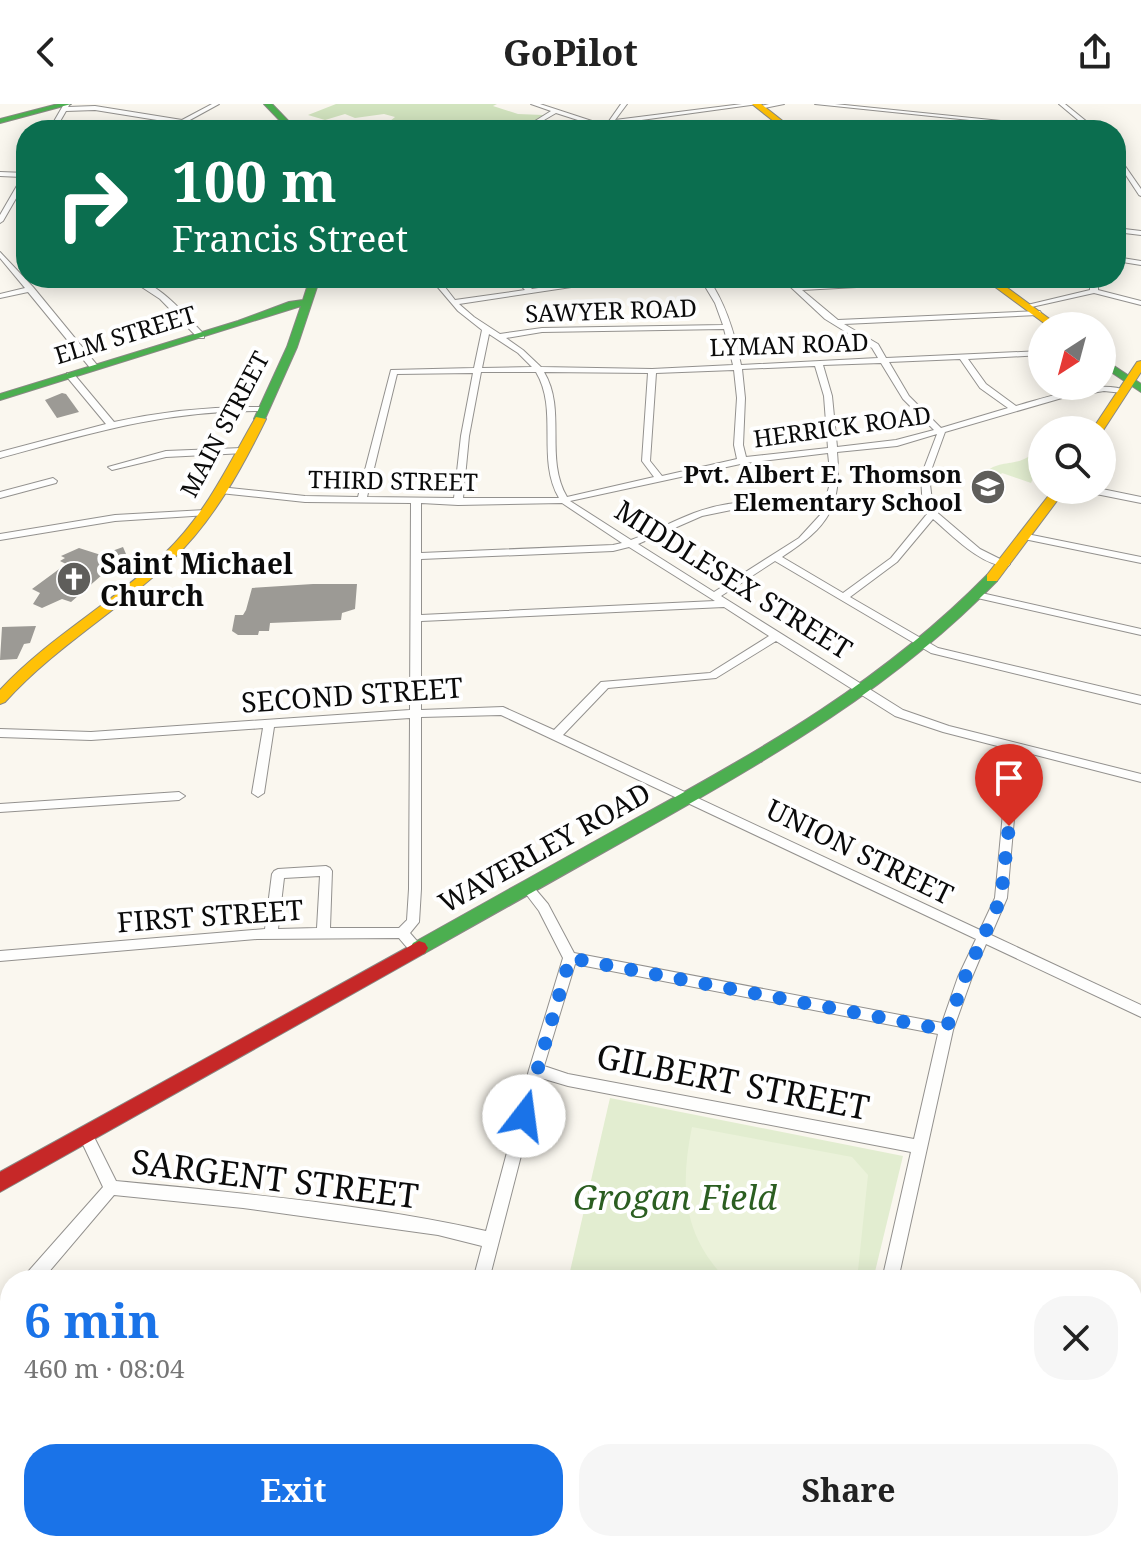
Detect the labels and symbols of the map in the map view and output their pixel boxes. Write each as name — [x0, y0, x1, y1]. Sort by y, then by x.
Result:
street label: SAWYER ROAD — [525, 291, 697, 329]
street label: ELM STREET — [50, 297, 200, 371]
north arrow — [1028, 312, 1116, 400]
street label: LYMAN ROAD — [709, 325, 869, 363]
street label: MAIN STREET — [172, 345, 276, 503]
street label: HERRICK ROAD — [751, 397, 933, 455]
place label: Pvt. Albert E. Thomson Elementary School — [683, 457, 963, 518]
street label: THIRD STREET — [308, 462, 478, 498]
school or university icon: Pvt. Albert E. Thomson Elementary School — [969, 468, 1007, 506]
street label: MIDDLESEX STREET — [608, 491, 860, 667]
place label: Saint Michael Church — [100, 544, 293, 614]
church icon: Saint Michael Church — [55, 560, 93, 598]
street label: SECOND STREET — [240, 667, 464, 721]
pin — [975, 744, 1043, 826]
street label: WAVERLEY ROAD — [431, 773, 657, 921]
street label: UNION STREET — [760, 789, 960, 913]
street label: FIRST STREET — [116, 890, 304, 940]
street label: GILBERT STREET — [593, 1032, 873, 1130]
position arrow — [482, 1074, 566, 1158]
street label: SARGENT STREET — [129, 1138, 421, 1218]
park label: Grogan Field — [573, 1174, 777, 1220]

